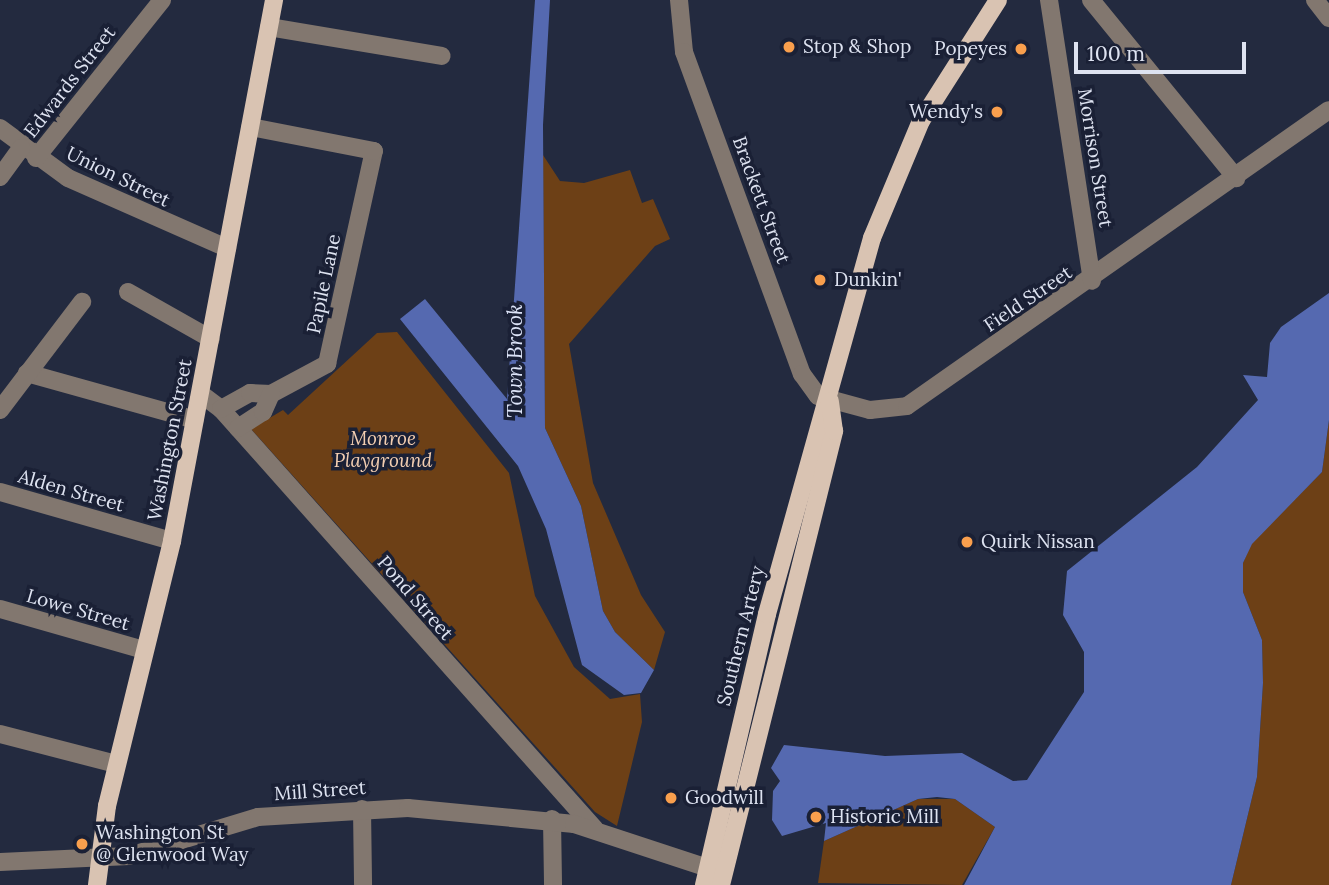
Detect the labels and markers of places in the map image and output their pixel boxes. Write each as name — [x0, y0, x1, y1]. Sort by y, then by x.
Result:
place label: Stop & Shop — [803, 36, 911, 58]
place label: Popeyes — [934, 38, 1007, 60]
marker: Stop & Shop — [781, 39, 797, 55]
marker: Popeyes — [1013, 41, 1029, 57]
place label: Wendy's — [909, 101, 983, 123]
marker: Wendy's — [989, 104, 1005, 120]
place label: Dunkin' — [834, 269, 902, 291]
marker: Dunkin' — [812, 272, 828, 288]
place label: Quirk Nissan — [981, 531, 1095, 553]
marker: Quirk Nissan — [959, 534, 975, 550]
place label: Goodwill — [685, 787, 764, 809]
marker: Goodwill — [663, 790, 679, 806]
place label: Historic Mill — [830, 806, 939, 828]
marker: Historic Mill — [808, 809, 824, 825]
place label: Washington St @ Glenwood Way — [96, 822, 249, 866]
marker: Washington St @ Glenwood Way — [74, 836, 90, 852]

